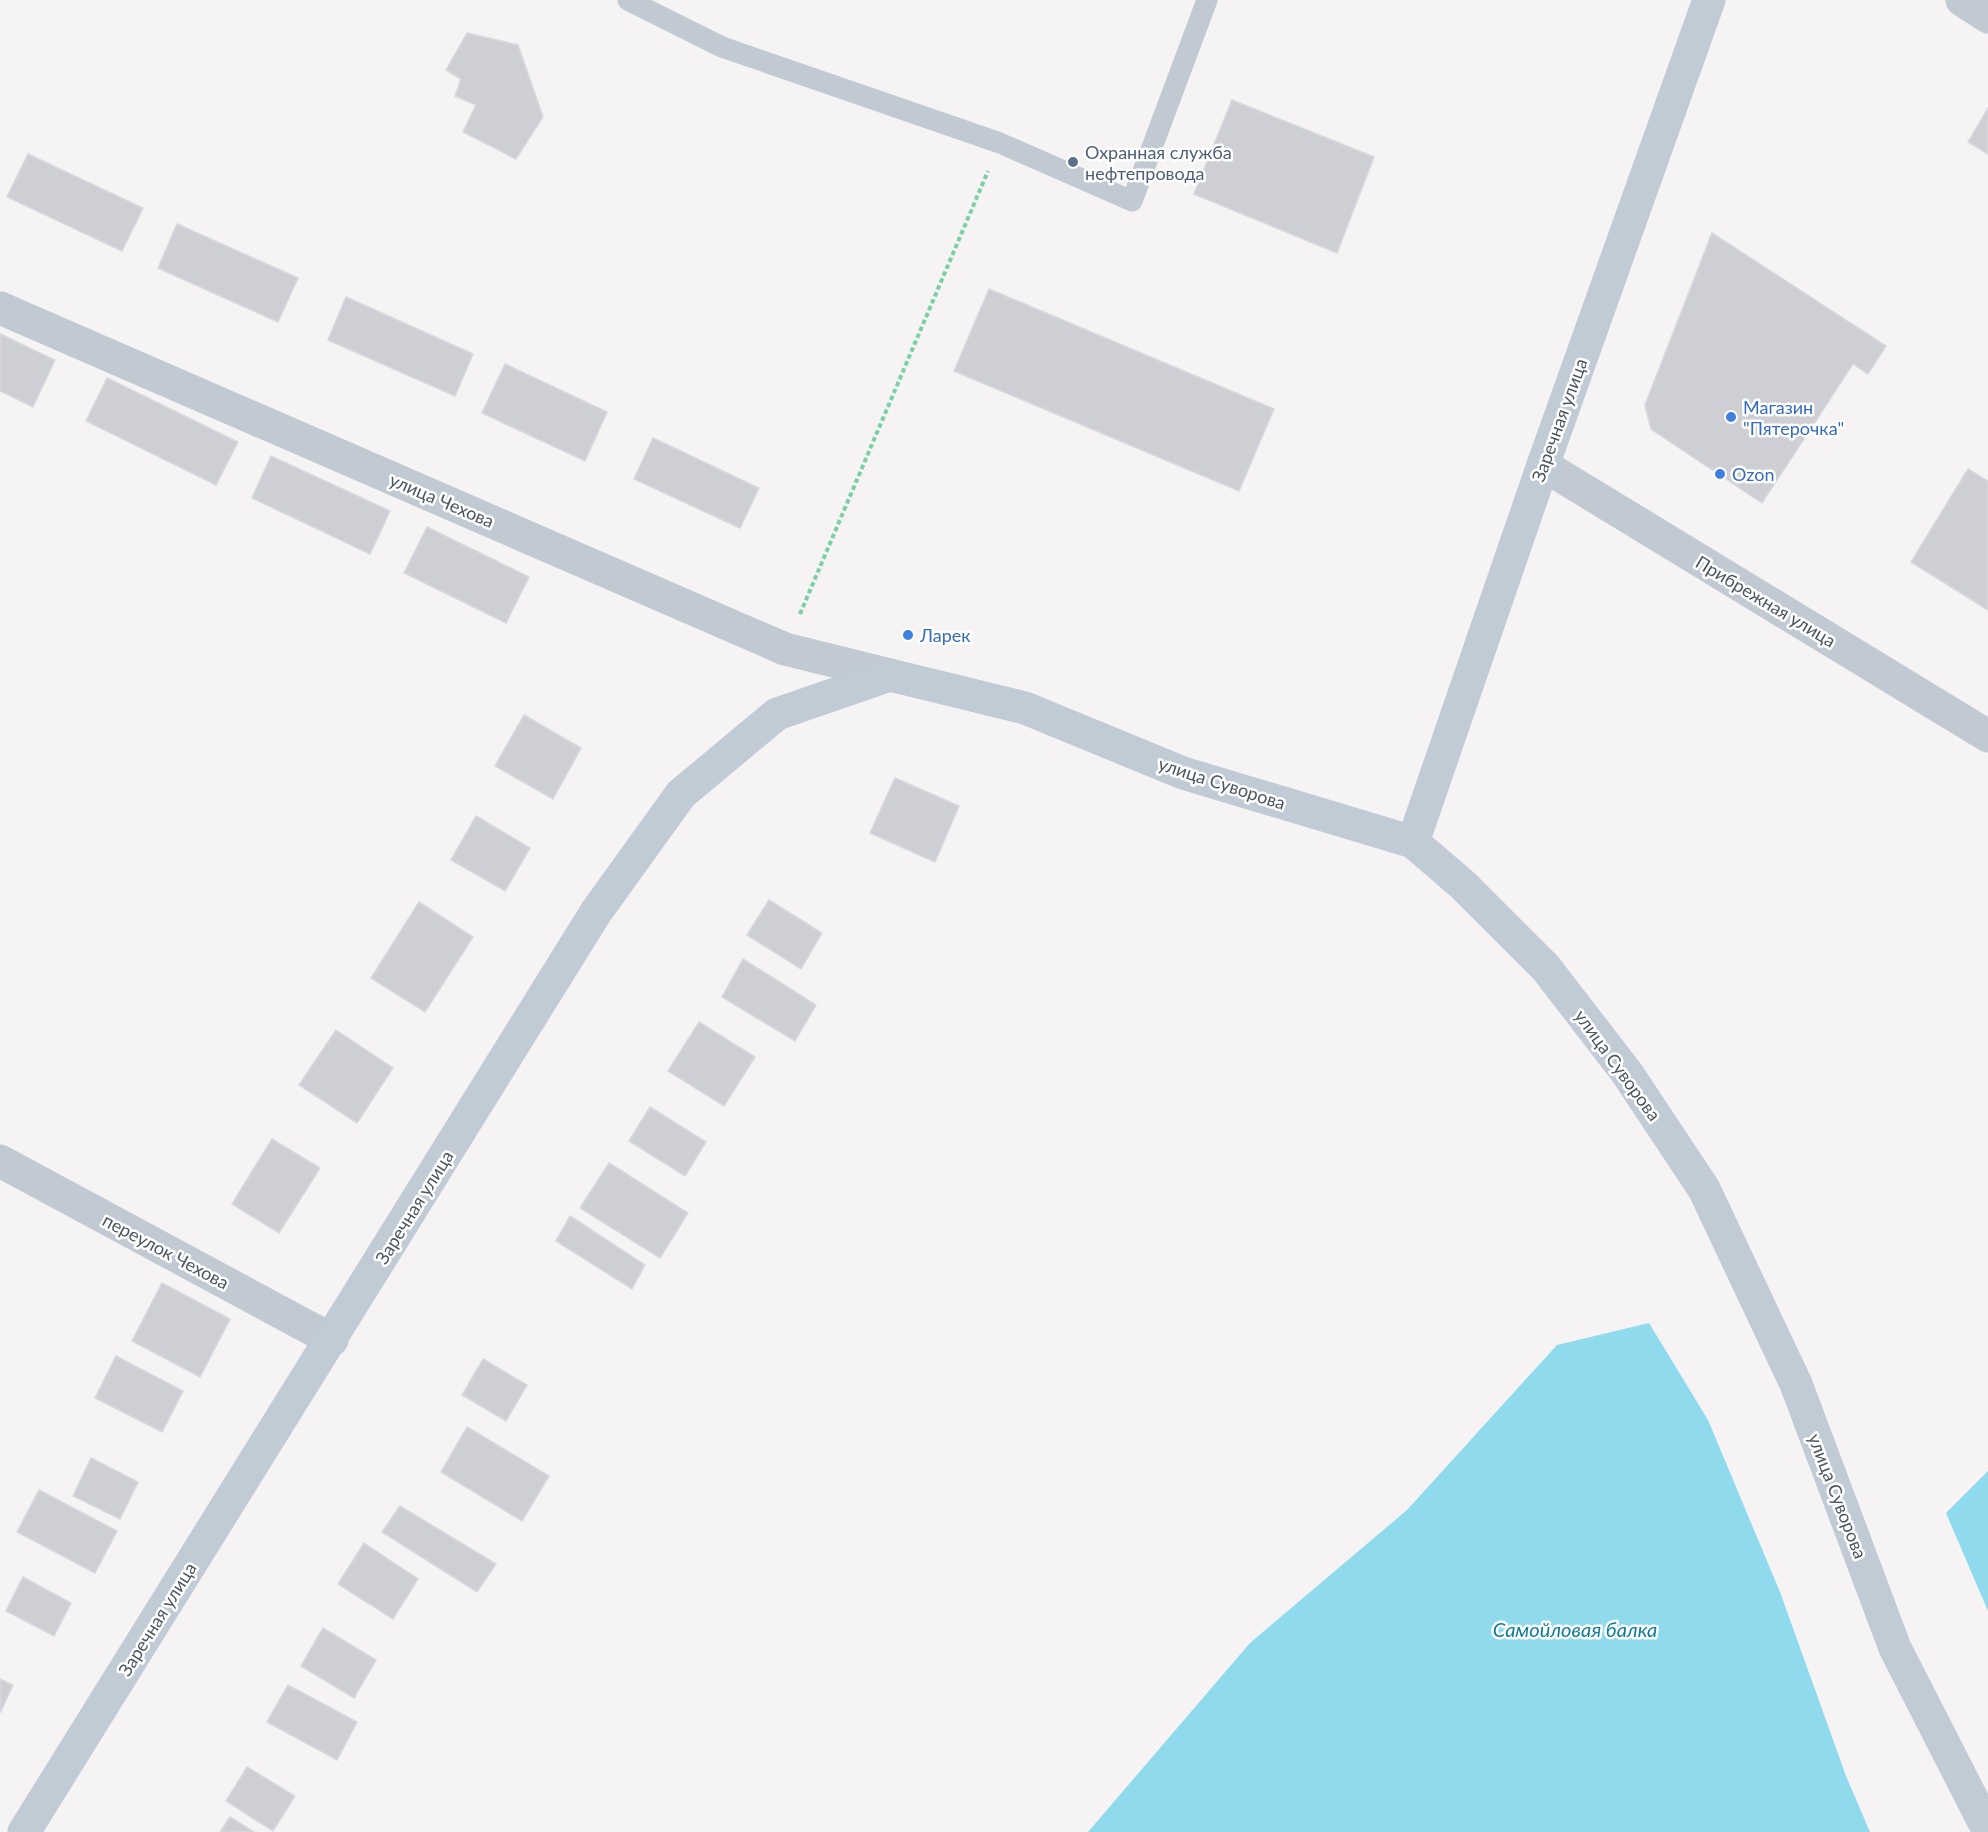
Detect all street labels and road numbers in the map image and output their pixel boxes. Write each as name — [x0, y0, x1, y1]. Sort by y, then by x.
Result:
street label: Заречная улица — [1526, 355, 1592, 485]
street label: улица Чехова — [386, 468, 498, 532]
street label: Прибрежная улица — [1692, 550, 1840, 652]
street label: улица Суворова — [1156, 752, 1288, 814]
street label: улица Суворова — [1570, 1005, 1666, 1125]
street label: Заречная улица — [370, 1146, 458, 1268]
street label: переулок Чехова — [99, 1208, 233, 1294]
street label: улица Суворова — [1804, 1430, 1872, 1562]
street label: Заречная улица — [113, 1558, 201, 1680]

